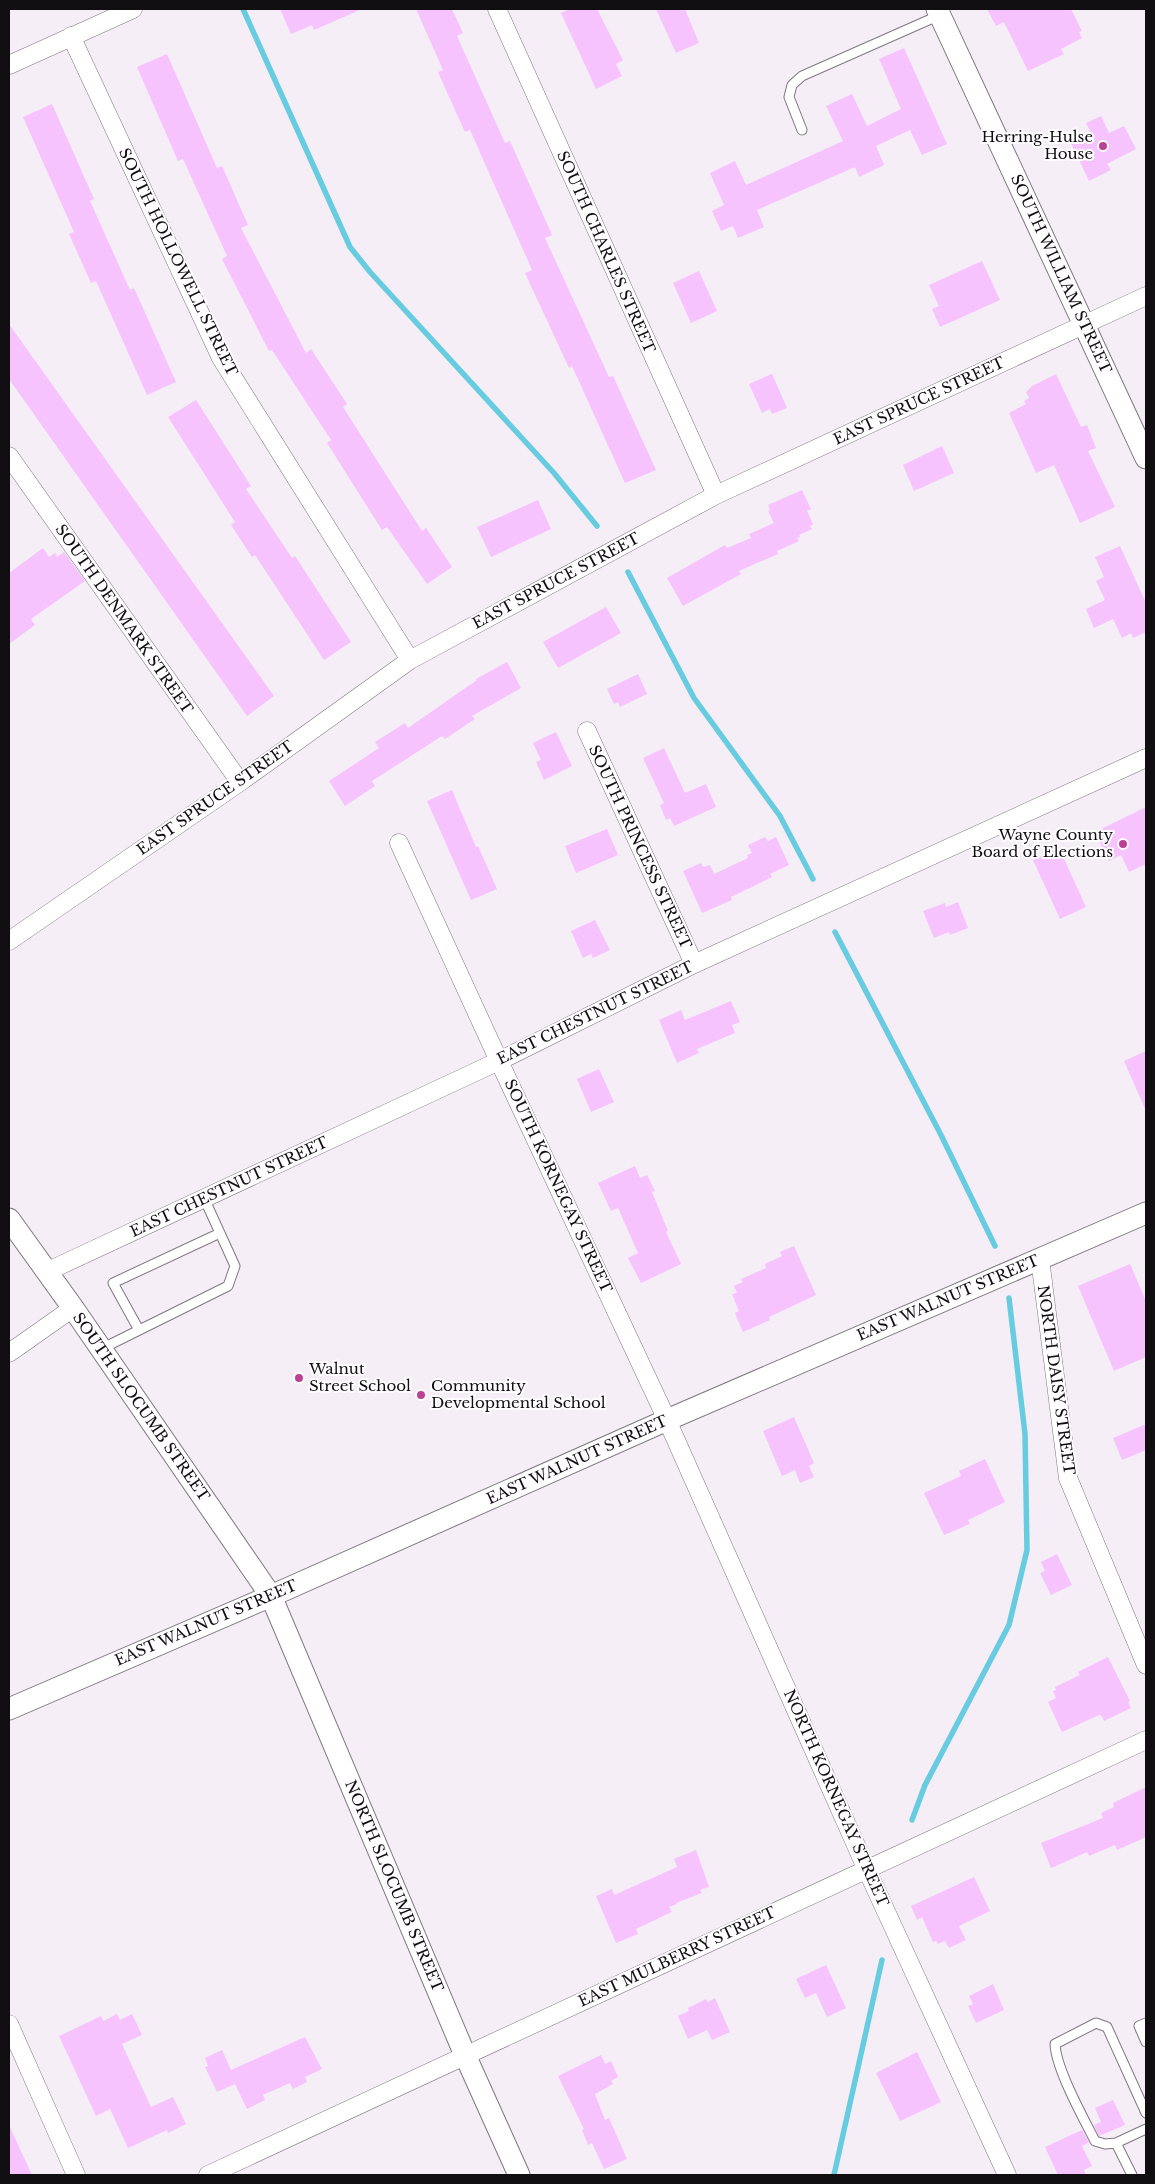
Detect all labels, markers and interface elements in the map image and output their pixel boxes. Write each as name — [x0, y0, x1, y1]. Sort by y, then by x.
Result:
place label: Herring-Hulse House — [981, 127, 1093, 163]
marker: Herring-Hulse House — [1097, 140, 1109, 152]
street label: SOUTH HOLLOWELL STREET — [115, 145, 242, 379]
street label: SOUTH CHARLES STREET — [553, 148, 660, 356]
street label: SOUTH WILLIAM STREET — [1007, 171, 1116, 376]
street label: EAST SPRUCE STREET — [830, 352, 1007, 449]
street label: SOUTH DENMARK STREET — [52, 520, 197, 717]
street label: EAST SPRUCE STREET — [469, 528, 643, 633]
street label: EAST SPRUCE STREET — [133, 736, 297, 859]
street label: SOUTH PRINCESS STREET — [585, 742, 696, 952]
place label: Wayne County Board of Elections — [972, 825, 1113, 861]
marker: Wayne County Board of Elections — [1117, 838, 1129, 850]
street label: EAST CHESTNUT STREET — [494, 957, 696, 1068]
street label: SOUTH KORNEGAY STREET — [501, 1076, 616, 1296]
street label: EAST CHESTNUT STREET — [127, 1132, 331, 1241]
street label: EAST WALNUT STREET — [854, 1251, 1042, 1345]
street label: NORTH DAISY STREET — [1034, 1284, 1079, 1476]
street label: SOUTH SLOCUMB STREET — [69, 1309, 214, 1505]
place label: Walnut Street School — [308, 1359, 411, 1395]
marker: Walnut Street School — [293, 1372, 305, 1384]
place label: Community Developmental School — [431, 1376, 606, 1412]
marker: Community Developmental School — [415, 1389, 427, 1401]
street label: EAST WALNUT STREET — [483, 1411, 670, 1508]
street label: EAST WALNUT STREET — [112, 1576, 300, 1670]
street label: NORTH KORNEGAY STREET — [780, 1686, 893, 1909]
street label: NORTH SLOCUMB STREET — [341, 1777, 448, 1994]
street label: EAST MULBERRY STREET — [575, 1902, 778, 2011]

